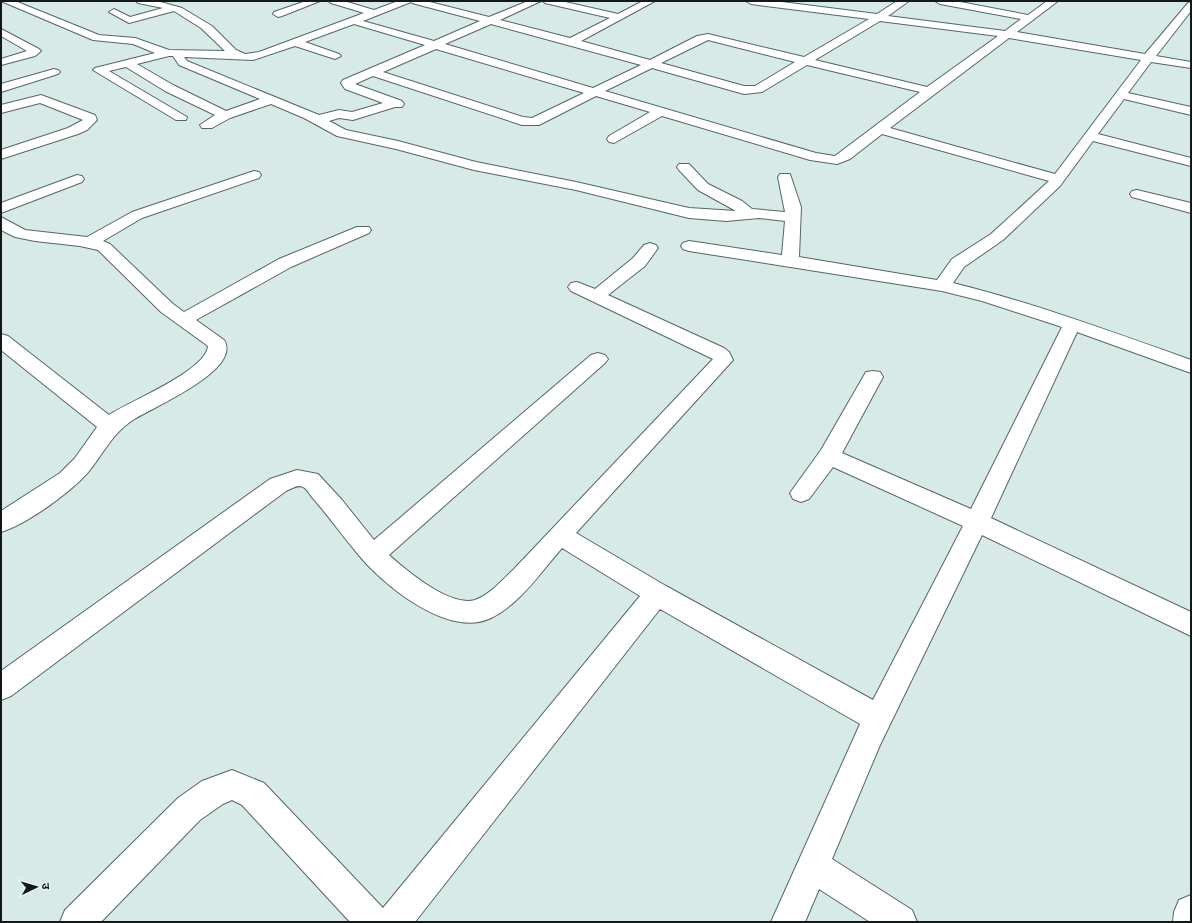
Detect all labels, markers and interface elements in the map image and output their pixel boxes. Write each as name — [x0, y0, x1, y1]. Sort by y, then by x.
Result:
north arrow — [16, 867, 56, 907]
text: उ — [39, 882, 52, 891]

